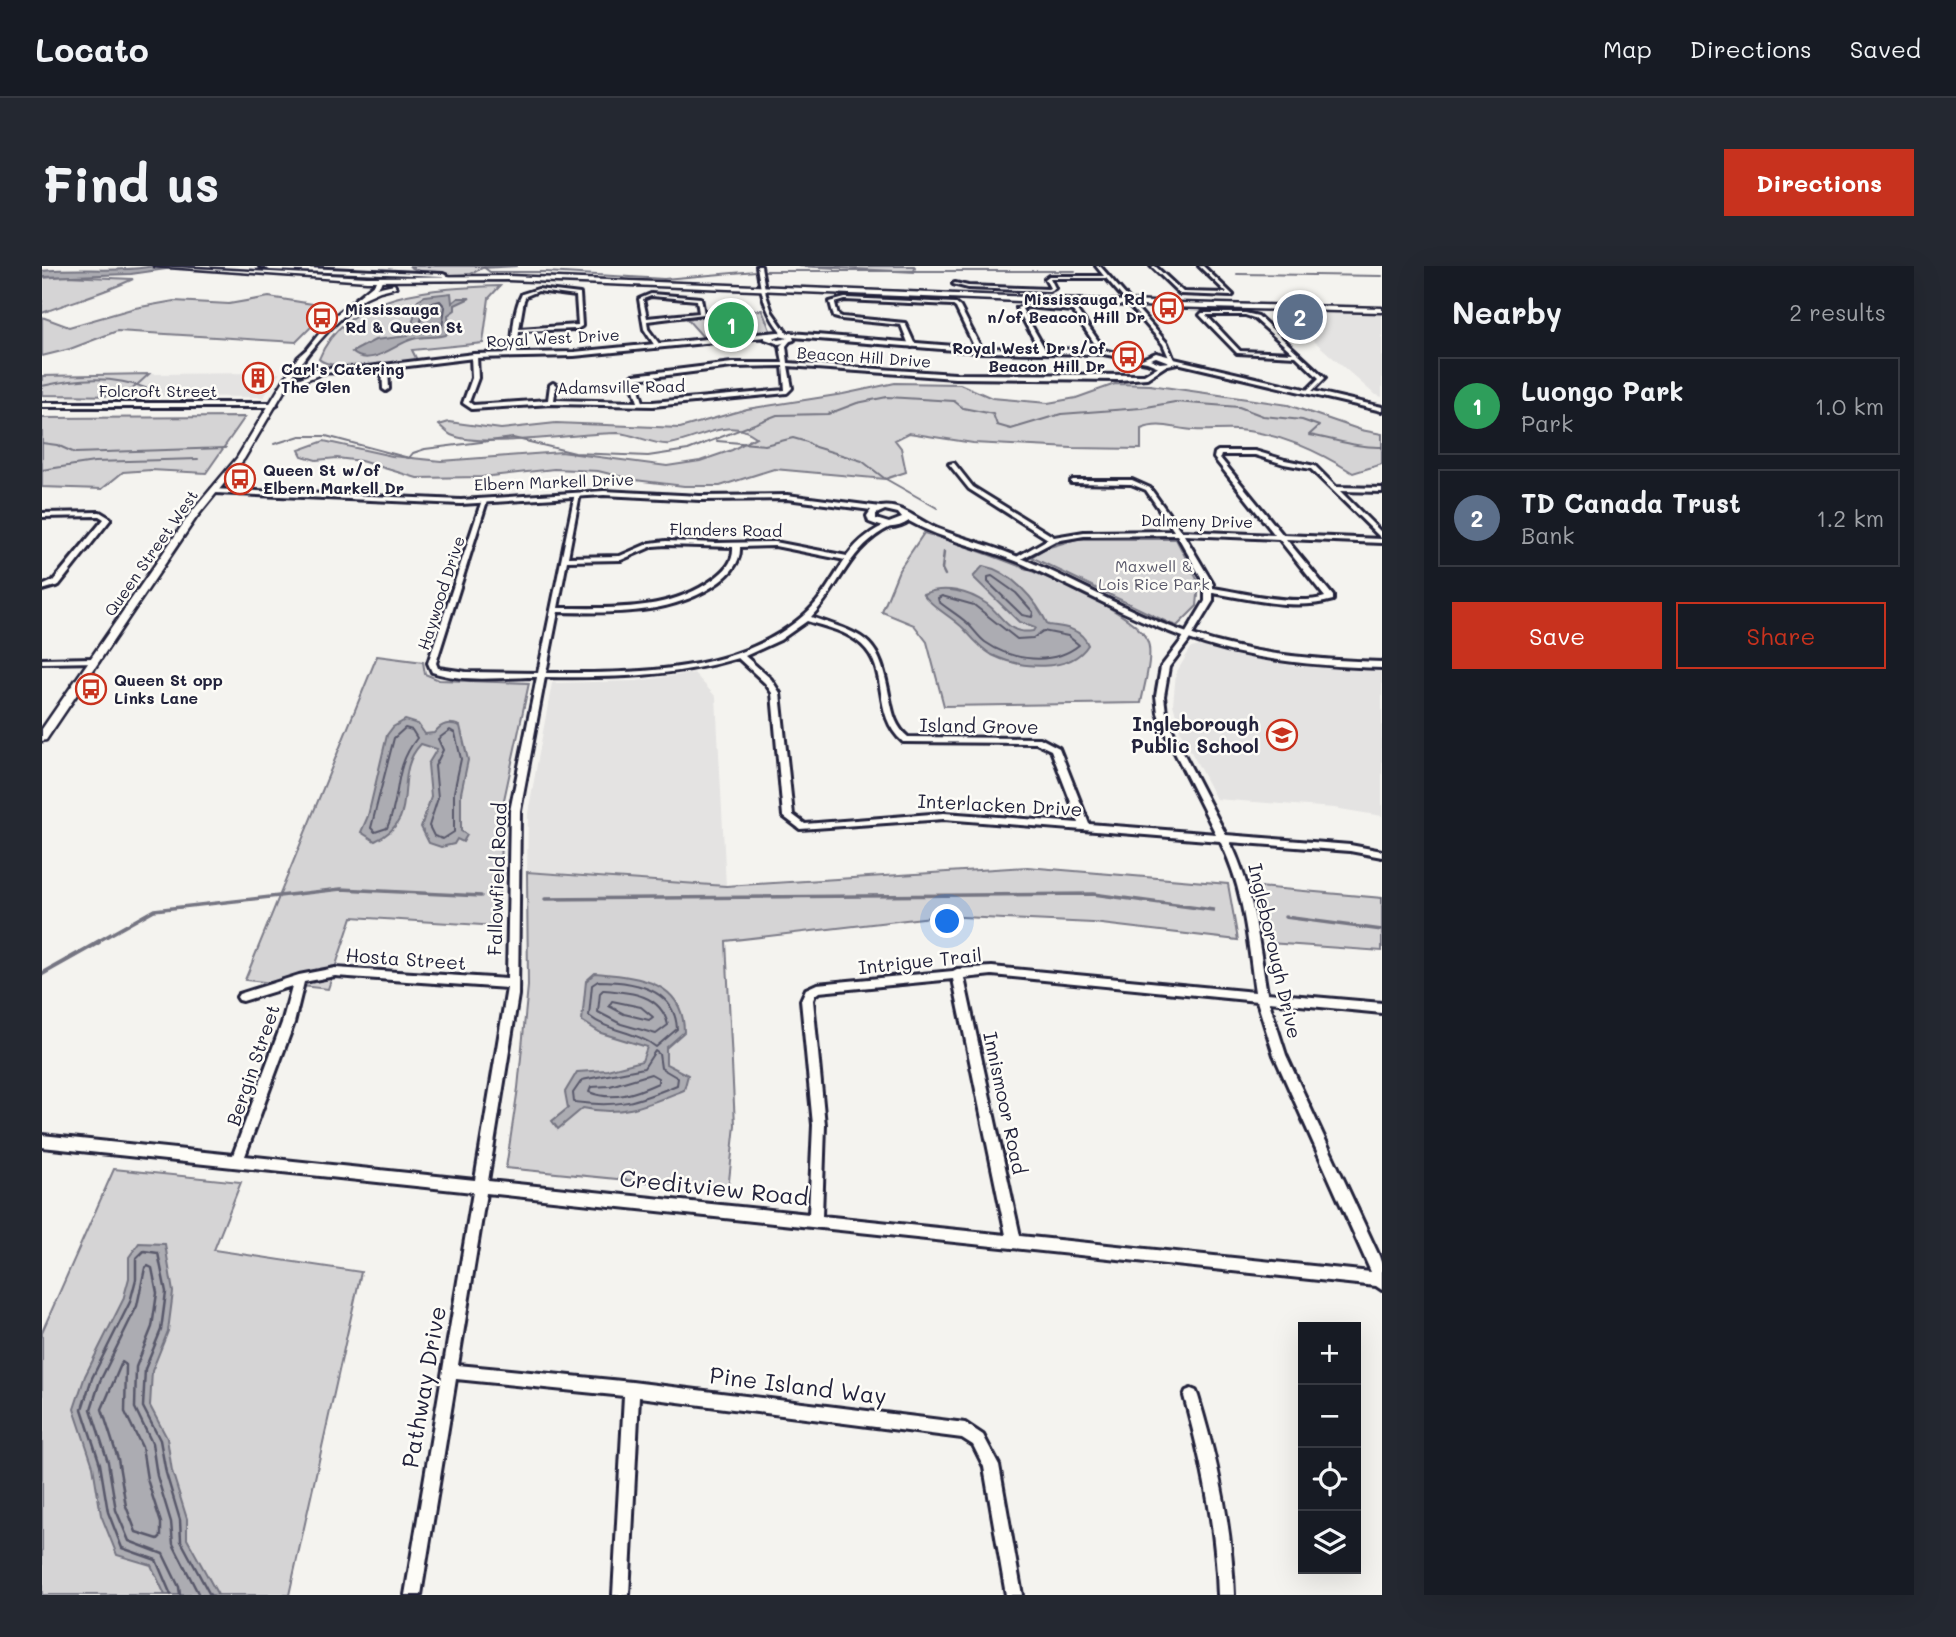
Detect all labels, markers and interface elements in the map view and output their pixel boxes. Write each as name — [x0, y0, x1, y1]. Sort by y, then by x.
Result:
text: Locato — [35, 27, 149, 70]
text: Map — [1603, 33, 1652, 64]
text: Directions — [1690, 33, 1812, 64]
text: Saved — [1850, 33, 1921, 64]
button: Directions — [1724, 149, 1914, 216]
text: Find us — [42, 151, 220, 214]
place label: Mississauga Rd n/of Beacon Hill Dr — [987, 288, 1145, 327]
bus stop icon: Mississauga Rd n/of Beacon Hill Dr — [1151, 291, 1185, 325]
pin: 2 — [1277, 291, 1323, 343]
text: Nearby — [1452, 292, 1562, 332]
text: 2 results — [1789, 297, 1886, 327]
place label: Mississauga Rd & Queen St — [345, 298, 463, 337]
pin: 1 — [708, 299, 754, 351]
bus stop icon: Mississauga Rd & Queen St — [305, 301, 339, 335]
street label: Royal West Drive — [486, 324, 620, 351]
place label: Royal West Dr s/of Beacon Hill Dr — [952, 337, 1106, 376]
bus stop icon: Royal West Dr s/of Beacon Hill Dr — [1111, 340, 1145, 374]
street label: Beacon Hill Drive — [796, 341, 932, 372]
place label: Carl's Catering The Glen — [281, 358, 404, 397]
building icon: Carl's Catering The Glen — [241, 361, 275, 395]
text: Luongo Park — [1521, 374, 1684, 408]
street label: Adamsville Road — [557, 375, 685, 398]
street label: Folcroft Street — [99, 380, 217, 401]
text: 1 — [1472, 391, 1482, 421]
text: 1.0 km — [1815, 391, 1884, 421]
text: Park — [1521, 408, 1573, 438]
place label: Queen St w/of Elbern Markell Dr — [263, 459, 404, 498]
bus stop icon: Queen St w/of Elbern Markell Dr — [223, 462, 257, 496]
street label: Elbern Markell Drive — [474, 468, 634, 495]
street label: Queen Street West — [99, 485, 202, 620]
text: TD Canada Trust — [1521, 486, 1741, 520]
text: 2 — [1471, 503, 1483, 533]
text: 1.2 km — [1816, 503, 1884, 533]
street label: Dalmeny Drive — [1141, 509, 1253, 532]
street label: Flanders Road — [670, 518, 782, 541]
text: Bank — [1521, 520, 1575, 550]
street label: Haywood Drive — [412, 533, 469, 653]
park label: Maxwell & Lois Rice Park — [1098, 555, 1210, 594]
button: Save — [1452, 602, 1662, 669]
button: Share — [1676, 602, 1886, 669]
place label: Queen St opp Links Lane — [114, 669, 223, 708]
bus stop icon: Queen St opp Links Lane — [74, 672, 108, 706]
place label: Ingleborough Public School — [1131, 711, 1259, 758]
street label: Island Grove — [919, 712, 1039, 739]
school or university icon: Ingleborough Public School — [1265, 718, 1299, 752]
street label: Interlacken Drive — [917, 788, 1083, 821]
street label: Fallowfield Road — [481, 802, 512, 956]
street label: Ingleborough Drive — [1243, 861, 1308, 1041]
your location — [930, 904, 964, 938]
street label: Hosta Street — [345, 942, 467, 975]
street label: Intrigue Trail — [857, 942, 983, 979]
street label: Bergin Street — [220, 1001, 285, 1129]
street label: Innismoor Road — [978, 1029, 1033, 1176]
street label: Creditview Road — [618, 1162, 810, 1212]
street label: Pathway Drive — [394, 1304, 452, 1470]
map controls — [1298, 1322, 1361, 1574]
button: + — [1298, 1322, 1361, 1385]
street label: Pine Island Way — [708, 1359, 888, 1411]
button: − — [1298, 1385, 1361, 1448]
button: locate — [1298, 1448, 1361, 1511]
button: layers — [1298, 1511, 1361, 1574]

